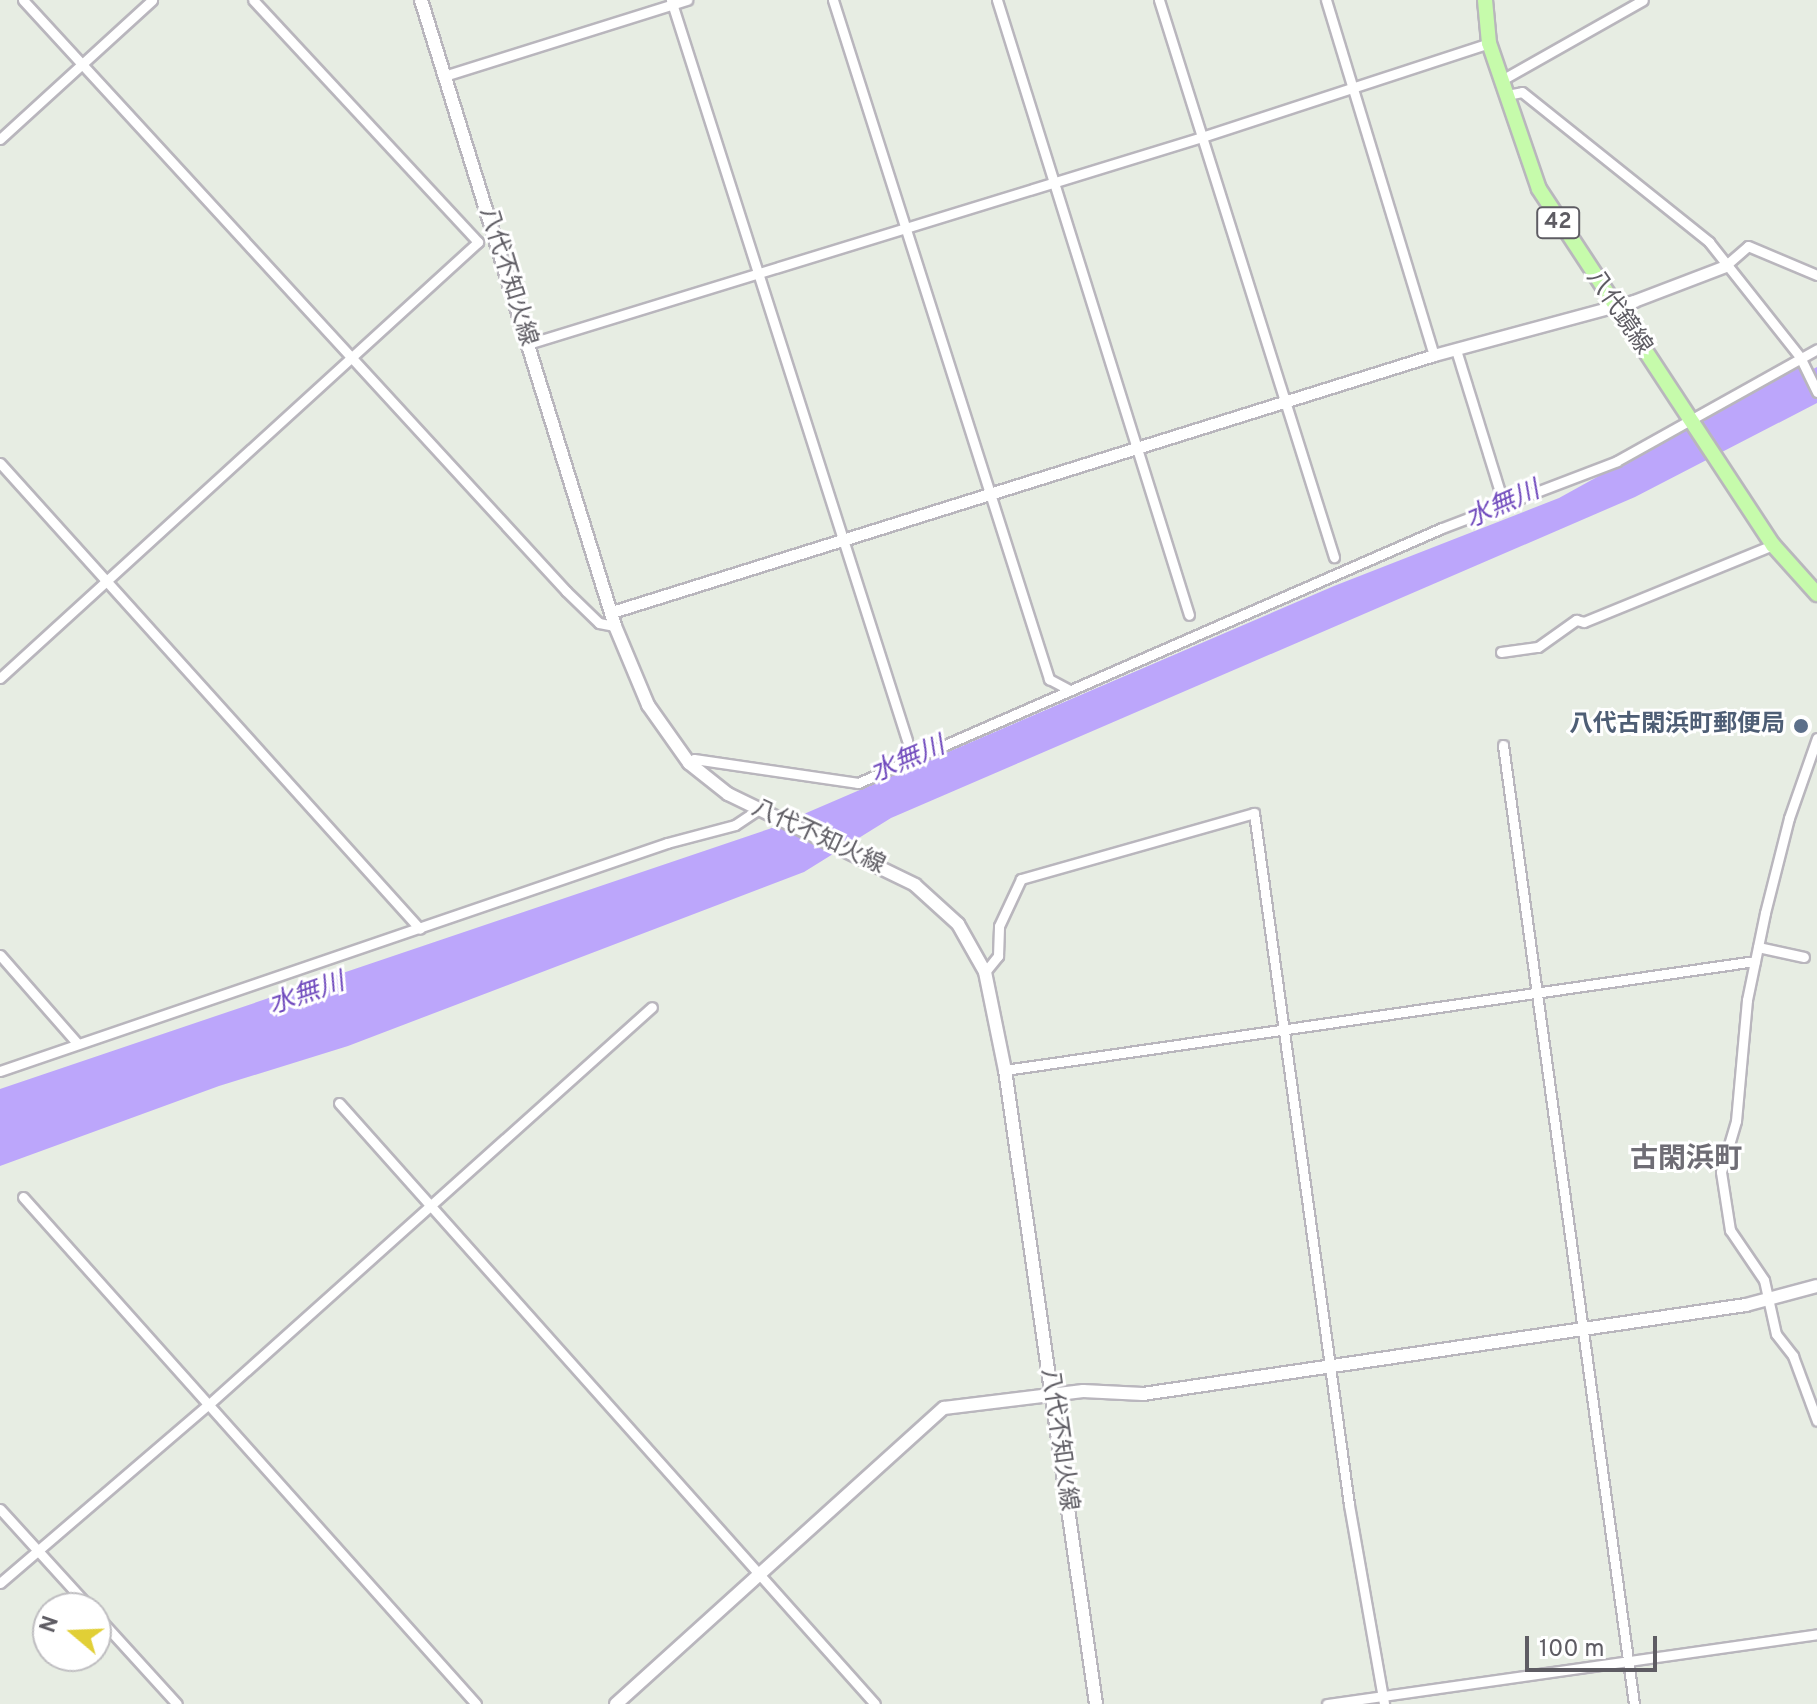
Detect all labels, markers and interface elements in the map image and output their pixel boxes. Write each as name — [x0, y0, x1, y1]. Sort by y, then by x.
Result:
street label: 八代不知火線 — [472, 204, 542, 350]
road number: 42 — [1536, 205, 1580, 241]
street label: 八代鏡線 — [1579, 265, 1657, 361]
water label: 水無川 — [1461, 476, 1545, 536]
place label: 八代古閑浜町郵便局 — [1569, 712, 1785, 740]
marker: 八代古閑浜町郵便局 — [1792, 717, 1810, 735]
water label: 水無川 — [866, 731, 950, 791]
street label: 八代不知火線 — [747, 795, 889, 881]
water label: 水無川 — [265, 968, 349, 1022]
district label: 古閑浜町 — [1630, 1143, 1742, 1177]
street label: 八代不知火線 — [1034, 1367, 1082, 1513]
north arrow — [32, 1592, 112, 1672]
text: N — [35, 1613, 66, 1637]
scale bar — [1529, 1620, 1661, 1670]
text: 100 m — [1539, 1635, 1605, 1665]

